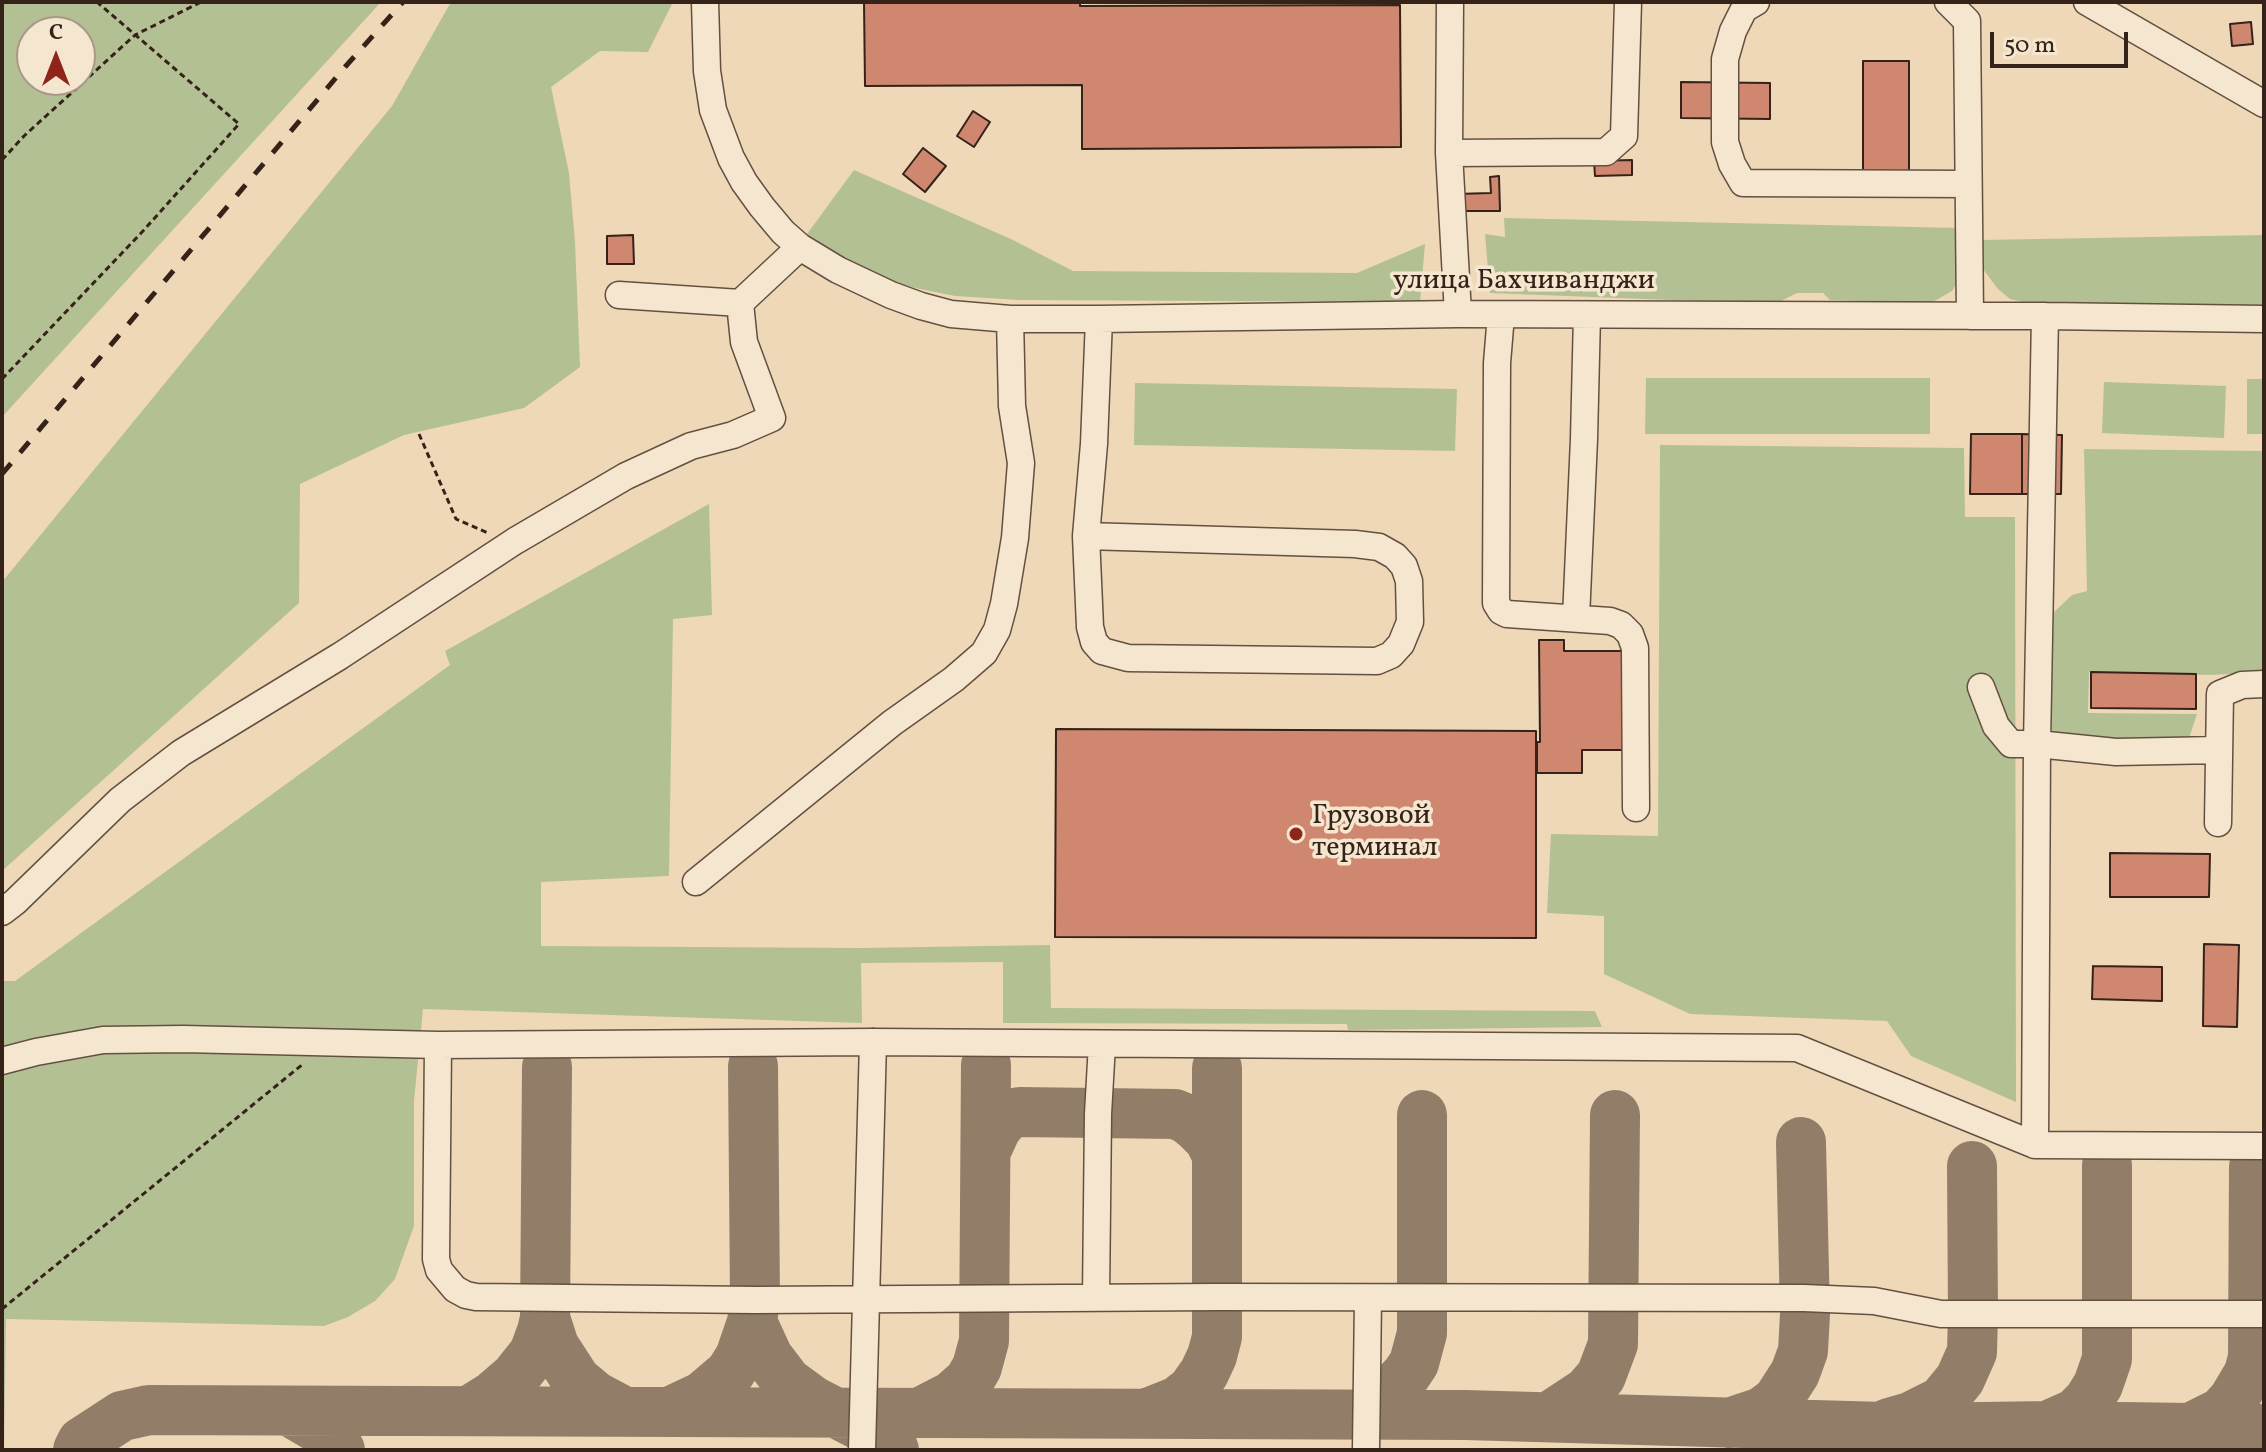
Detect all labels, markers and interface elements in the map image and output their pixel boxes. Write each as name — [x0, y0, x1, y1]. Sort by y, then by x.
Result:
north arrow — [16, 16, 96, 96]
scale bar — [1994, 16, 2132, 66]
text: С — [49, 18, 63, 49]
text: 50 m — [2004, 29, 2056, 63]
street label: улица Бахчиванджи — [1393, 266, 1655, 300]
place label: Грузовой терминал — [1312, 801, 1438, 867]
marker: Грузовой терминал — [1287, 825, 1305, 843]

